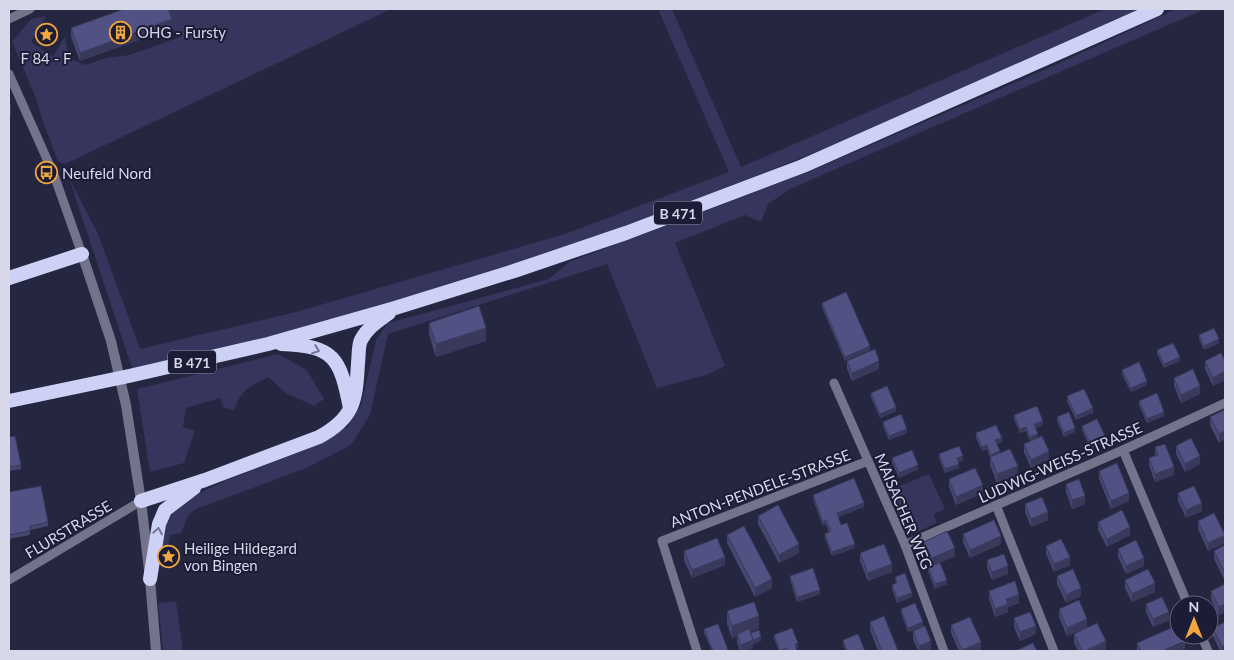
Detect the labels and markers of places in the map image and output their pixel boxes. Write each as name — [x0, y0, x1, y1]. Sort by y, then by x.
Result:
building icon: OHG - Fursty — [109, 20, 133, 44]
place icon: F 84 - F — [34, 23, 58, 47]
place label: OHG - Fursty — [137, 23, 226, 41]
place label: F 84 - F — [20, 49, 72, 67]
bus stop icon: Neufeld Nord — [34, 161, 58, 185]
place label: Neufeld Nord — [62, 164, 152, 182]
place label: Heilige Hildegard von Bingen — [184, 539, 297, 574]
place icon: Heilige Hildegard von Bingen — [156, 545, 180, 569]

